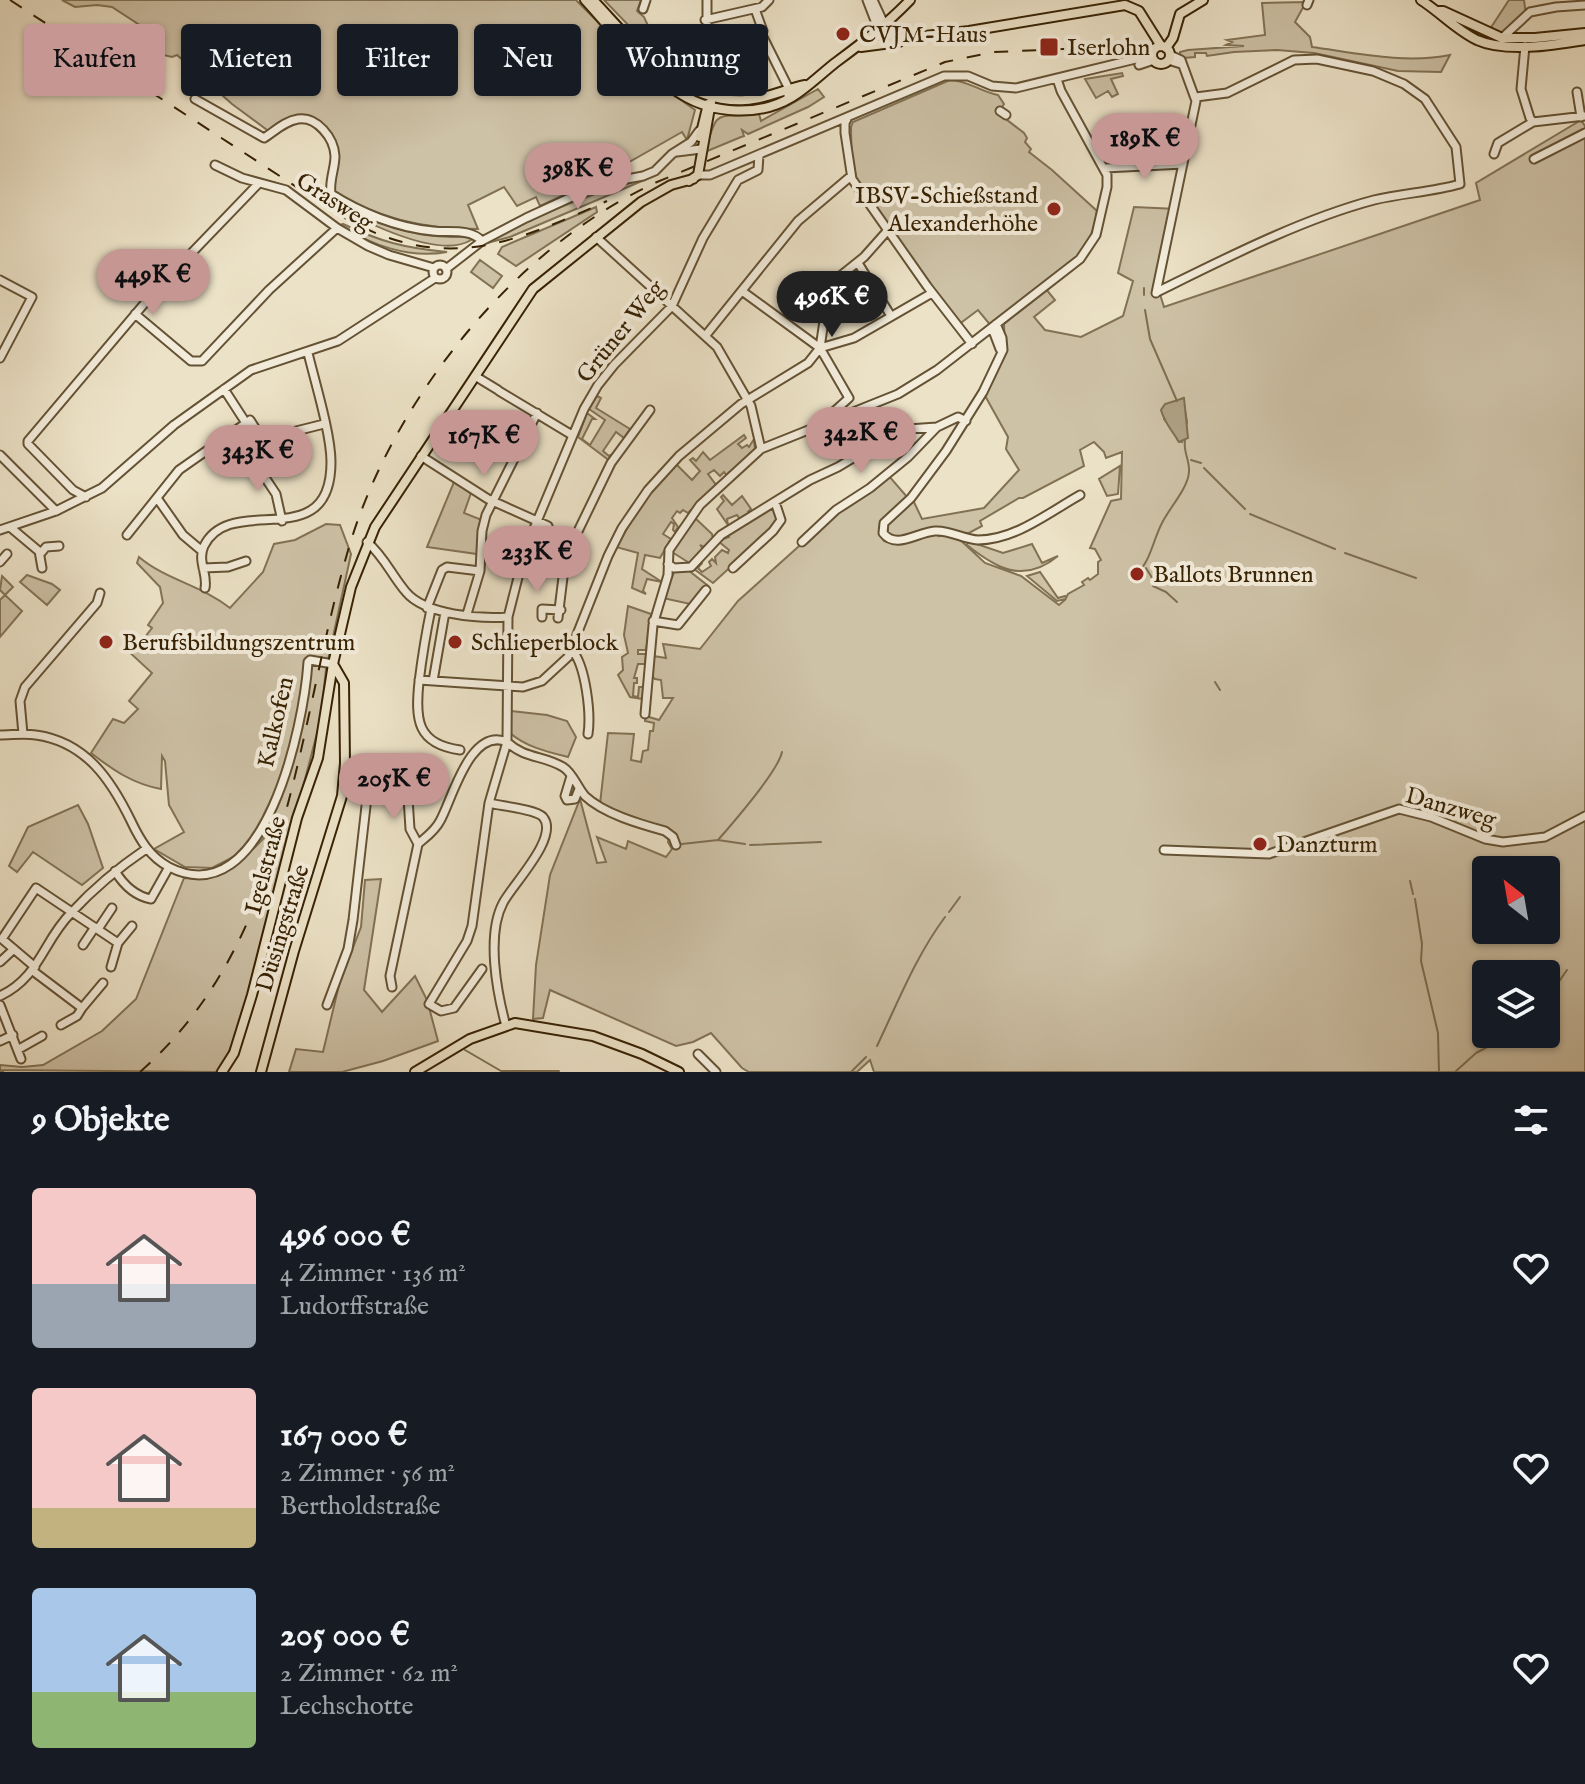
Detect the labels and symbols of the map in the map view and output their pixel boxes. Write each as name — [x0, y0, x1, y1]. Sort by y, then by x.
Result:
place label: CVJM-Haus — [859, 20, 987, 51]
marker: CVJM-Haus — [834, 25, 852, 43]
place label: Iserlohn — [1067, 33, 1151, 64]
marker: Iserlohn — [1038, 36, 1060, 58]
pin: 189K € — [1080, 113, 1210, 181]
pin: 398K € — [513, 143, 643, 211]
street label: Grasweg — [290, 166, 380, 239]
place label: IBSV-Schießstand Alexanderhöhe — [855, 181, 1038, 240]
marker: IBSV-Schießstand Alexanderhöhe — [1045, 200, 1063, 218]
pin: 449K € — [88, 249, 218, 317]
pin: 496K € — [767, 271, 897, 339]
street label: Grüner Weg — [570, 273, 673, 390]
pin: 342K € — [796, 407, 926, 475]
pin: 167K € — [419, 410, 549, 478]
pin: 343K € — [193, 425, 323, 493]
pin: 233K € — [472, 526, 602, 594]
place label: Ballots Brunnen — [1153, 560, 1314, 591]
marker: Ballots Brunnen — [1128, 565, 1146, 583]
place label: Berufsbildungszentrum — [122, 628, 355, 659]
place label: Schlieperblock — [471, 628, 619, 659]
marker: Berufsbildungszentrum — [97, 633, 115, 651]
marker: Schlieperblock — [446, 633, 464, 651]
street label: Kalkofen — [251, 674, 302, 771]
pin: 205K € — [329, 753, 459, 821]
street label: Danzweg — [1401, 781, 1501, 836]
street label: Igelstraße — [239, 813, 294, 918]
place label: Danzturm — [1276, 830, 1378, 861]
marker: Danzturm — [1251, 835, 1269, 853]
north arrow — [1472, 856, 1560, 944]
street label: Düsingstraße — [249, 861, 317, 996]

